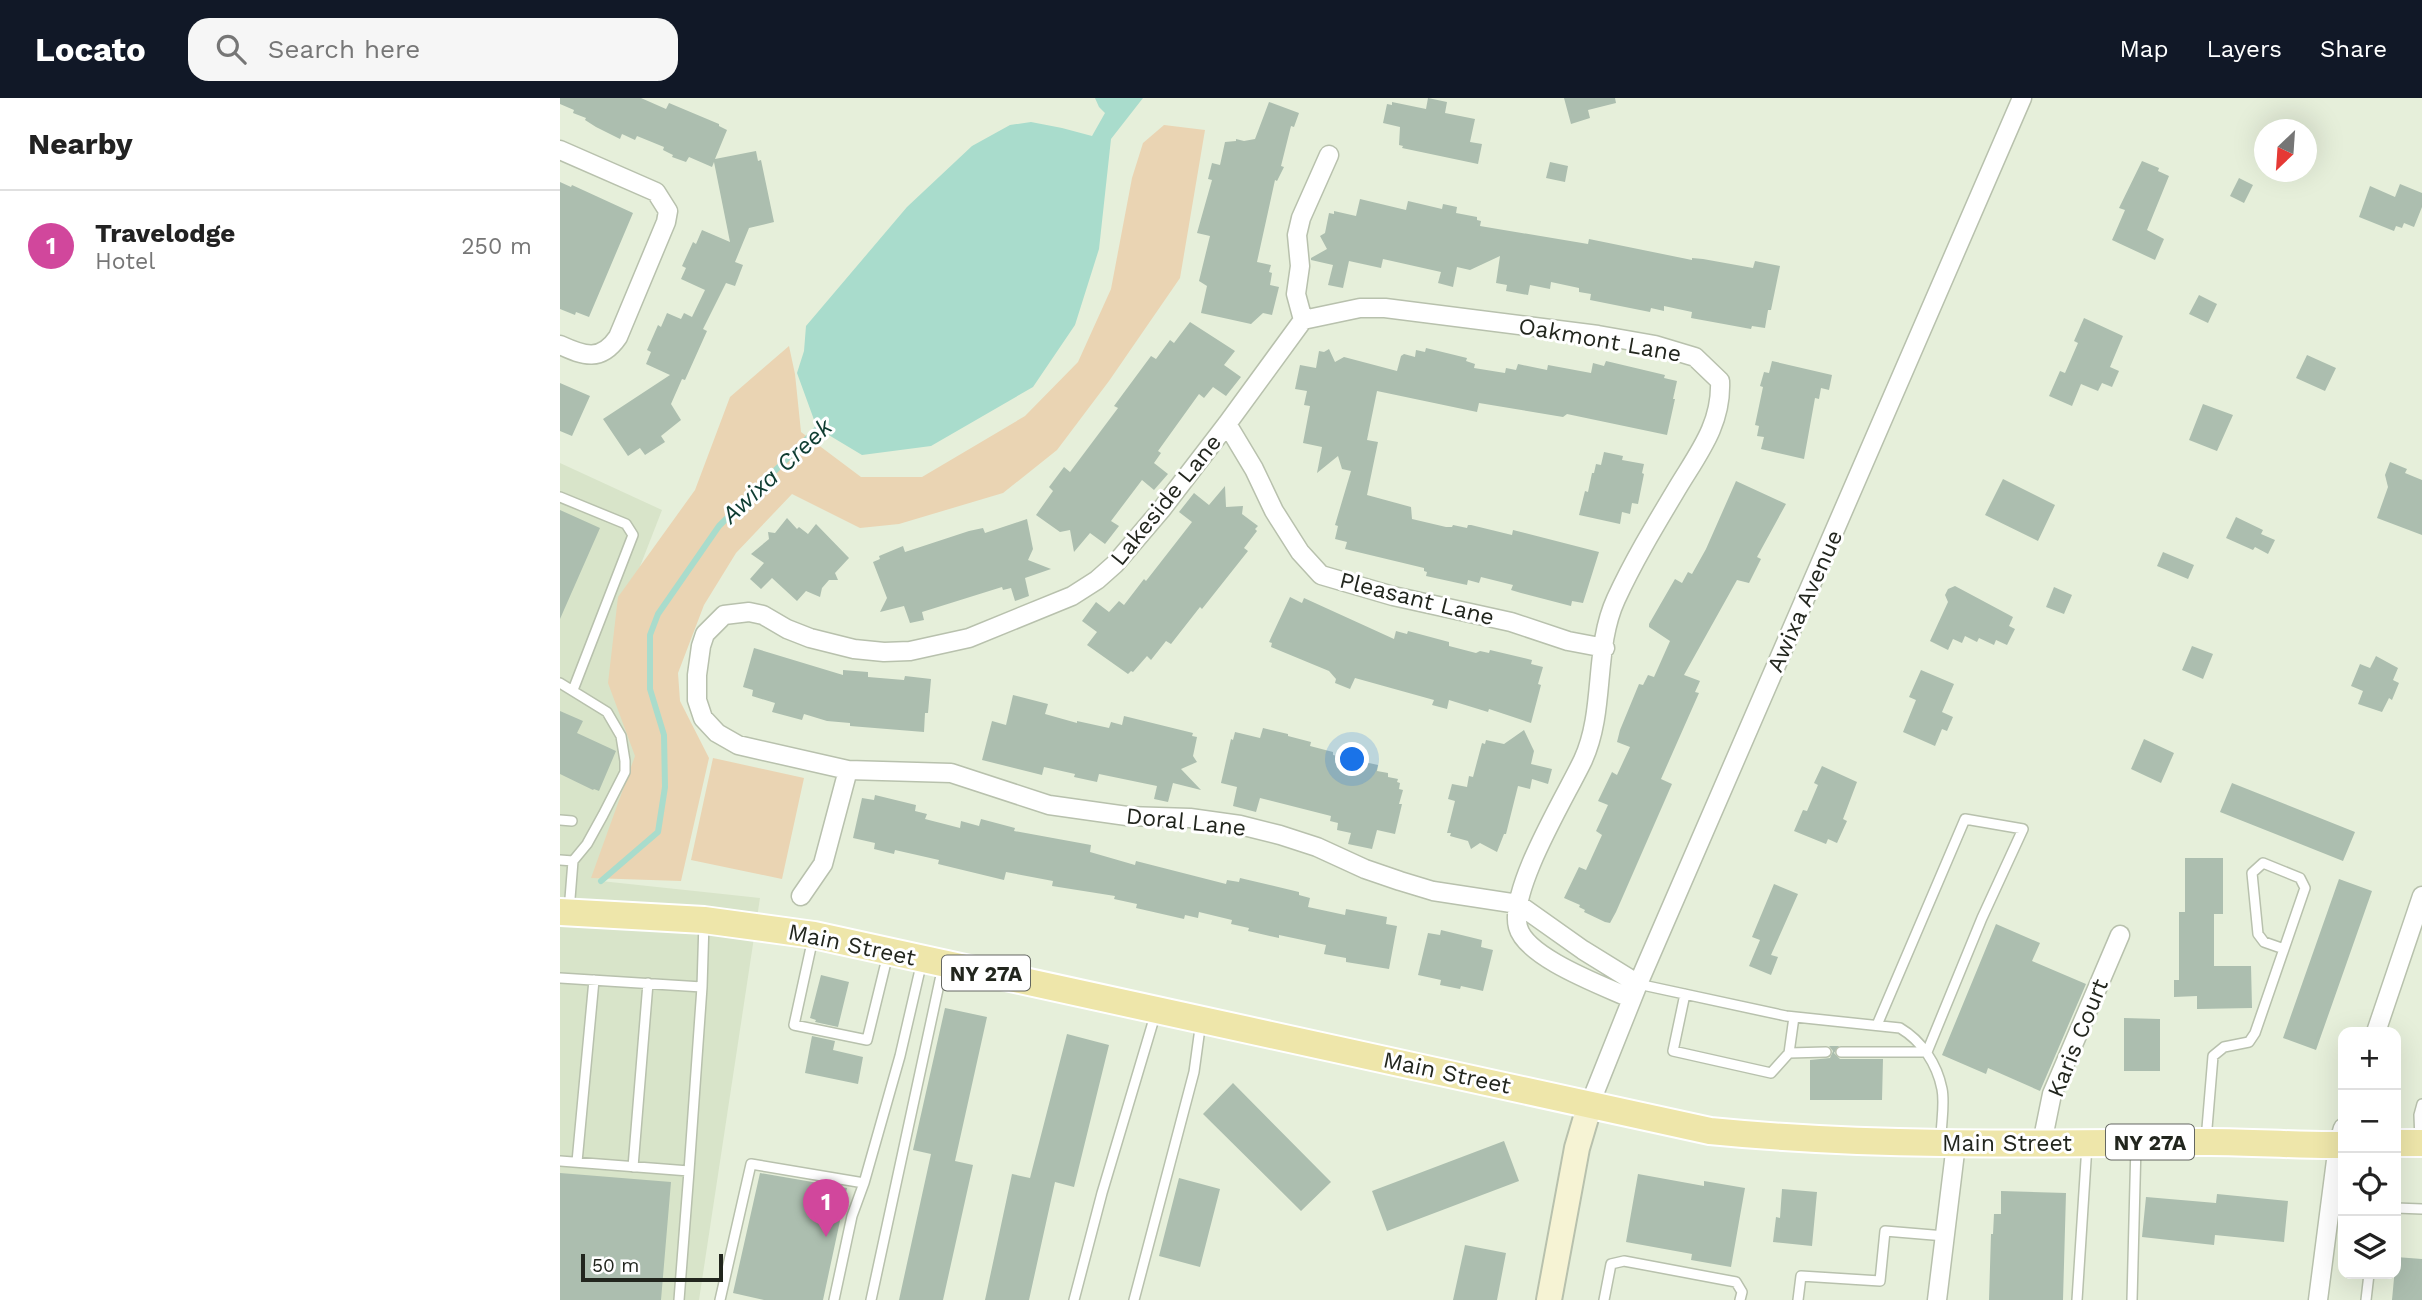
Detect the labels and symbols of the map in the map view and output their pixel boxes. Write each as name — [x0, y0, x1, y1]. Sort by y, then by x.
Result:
north arrow — [2254, 119, 2317, 182]
street label: Oakmont Lane — [1516, 312, 1684, 368]
water label: Awixa Creek — [715, 412, 839, 530]
street label: Lakeside Lane — [1105, 429, 1227, 571]
street label: Awixa Avenue — [1762, 526, 1848, 676]
street label: Pleasant Lane — [1337, 567, 1497, 631]
your location — [1335, 742, 1369, 776]
street label: Doral Lane — [1125, 802, 1247, 842]
street label: Main Street — [786, 918, 919, 972]
road number: NY 27A — [942, 956, 1030, 990]
street label: Karis Court — [2042, 974, 2114, 1101]
street label: Main Street — [1381, 1046, 1514, 1100]
road number: NY 27A — [2106, 1124, 2194, 1160]
street label: Main Street — [1942, 1130, 2072, 1157]
pin: 1 — [803, 1179, 849, 1237]
scale bar — [581, 1251, 723, 1283]

